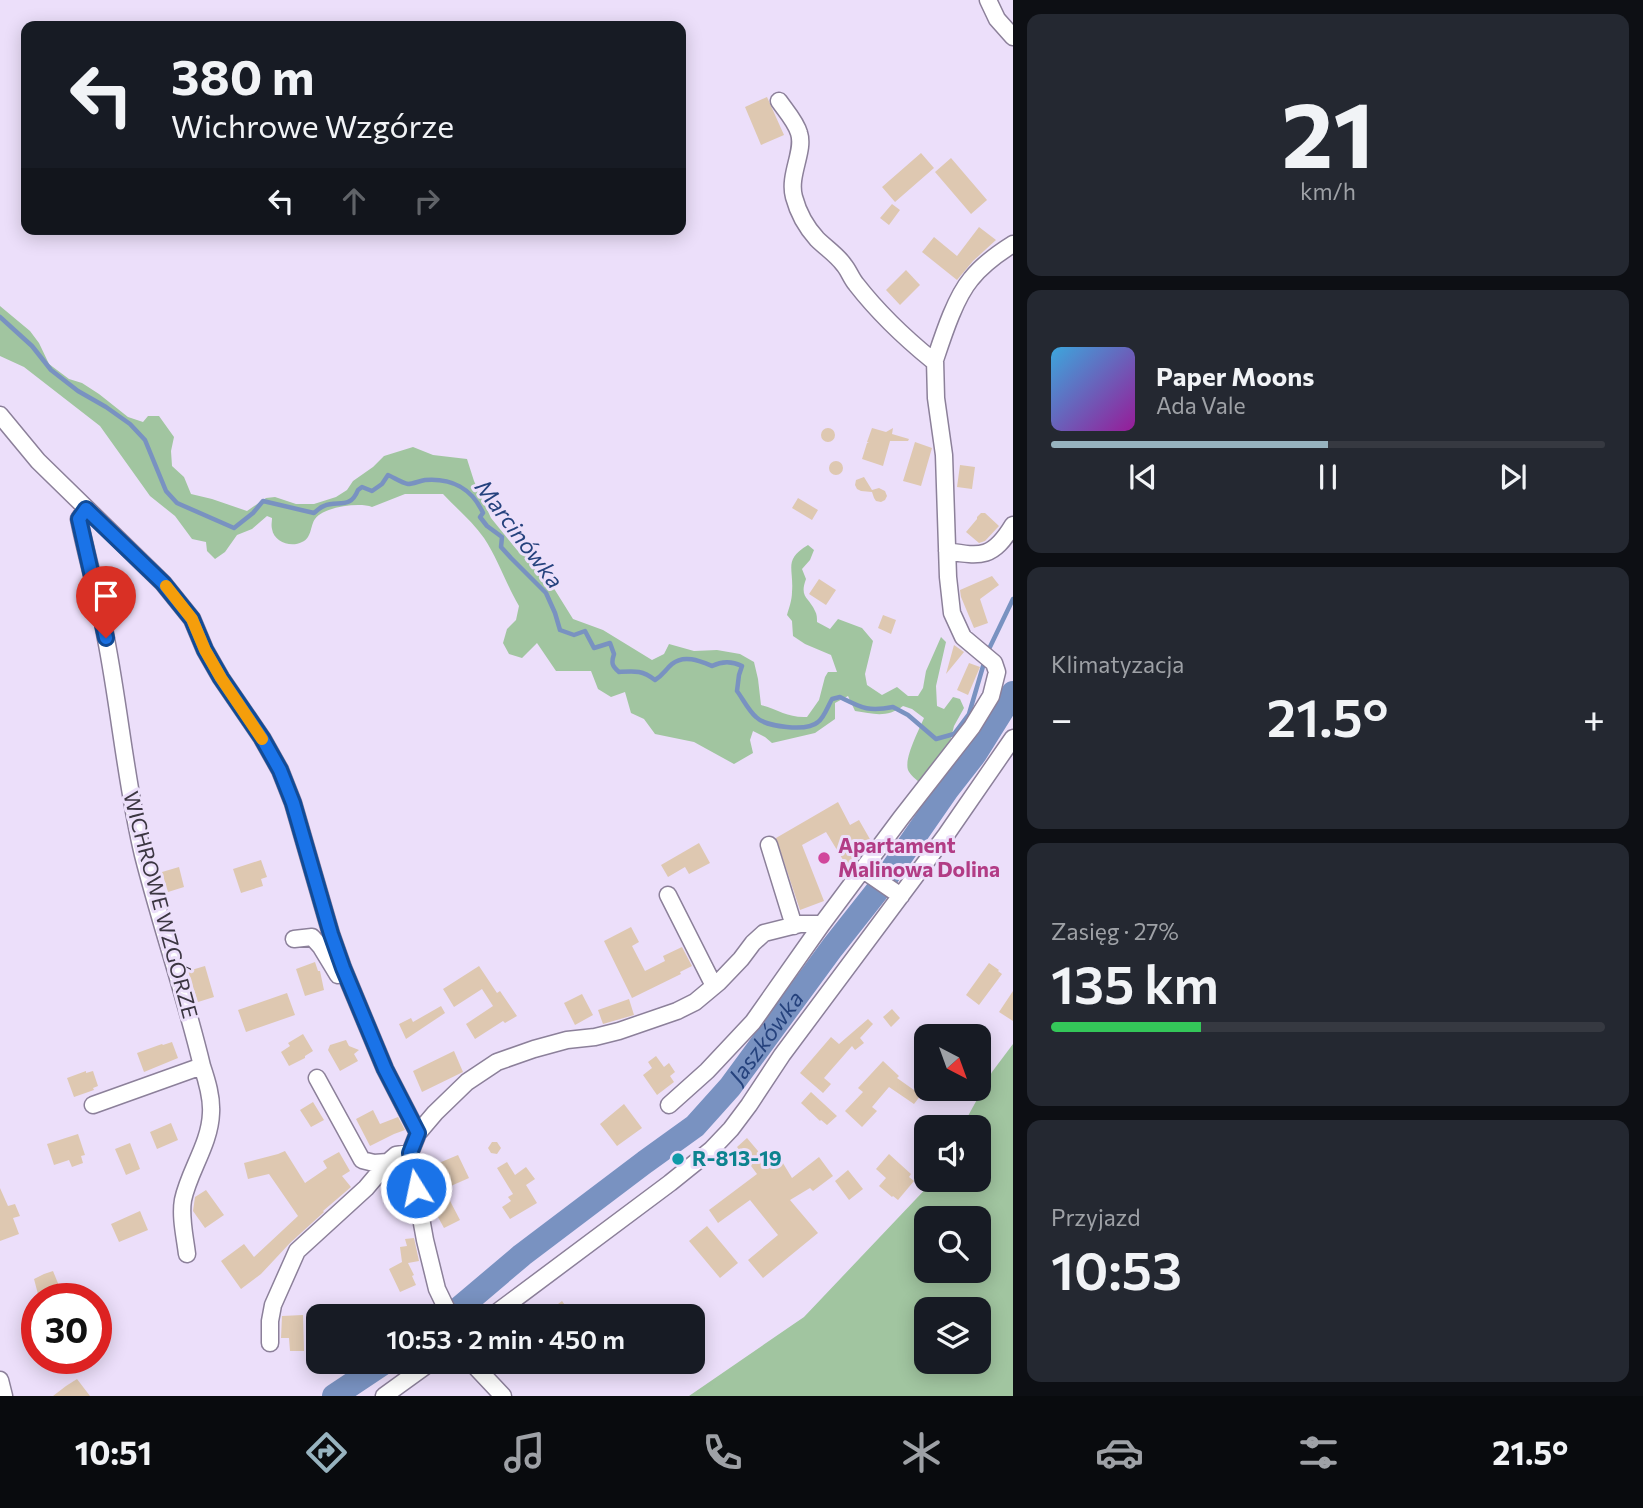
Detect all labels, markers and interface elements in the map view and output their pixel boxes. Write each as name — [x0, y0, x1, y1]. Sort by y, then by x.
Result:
text: 380 m — [171, 45, 315, 105]
icon: left — [56, 49, 147, 140]
text: 21 — [1282, 75, 1374, 187]
text: Wichrowe Wzgórze — [171, 105, 454, 145]
text: km/h — [1300, 177, 1356, 205]
icon: left — [262, 182, 300, 220]
icon: ahead — [335, 182, 373, 220]
icon: right — [408, 182, 446, 220]
text: Paper Moons — [1156, 360, 1314, 391]
text: Ada Vale — [1156, 391, 1246, 419]
icon: previous — [1124, 458, 1162, 496]
icon: pause — [1309, 458, 1347, 496]
icon: next — [1494, 458, 1532, 496]
water label: Marcinówka — [470, 473, 570, 593]
pin — [76, 566, 136, 638]
icon: arrive — [87, 577, 125, 615]
text: Klimatyzacja — [1051, 650, 1184, 678]
text: 21.5° — [1267, 684, 1388, 748]
text: − — [1051, 694, 1073, 741]
text: + — [1583, 694, 1605, 741]
street label: WICHROWE WZGÓRZE — [119, 788, 204, 1021]
place label: Apartament Malinowa Dolina — [838, 832, 1000, 881]
marker: Apartament Malinowa Dolina — [816, 850, 832, 866]
text: Zasięg · 27% — [1051, 917, 1179, 945]
text: 135 km — [1051, 951, 1219, 1015]
water label: Jaszkówka — [721, 985, 809, 1091]
north arrow — [914, 1024, 990, 1101]
map controls — [914, 1024, 991, 1374]
button: sound — [914, 1115, 991, 1192]
place label: R-813-19 — [692, 1145, 782, 1170]
position arrow — [379, 1151, 453, 1225]
marker: R-813-19 — [670, 1151, 686, 1167]
text: Przyjazd — [1051, 1203, 1141, 1231]
button: search — [914, 1206, 991, 1283]
text: 10:53 — [1051, 1237, 1182, 1301]
speed limit sign: 30 — [21, 1283, 112, 1374]
button: layers — [914, 1297, 991, 1374]
text: 10:53 · 2 min · 450 m — [386, 1323, 625, 1354]
icon: directions — [302, 1428, 351, 1477]
icon: music — [500, 1428, 549, 1477]
icon: phone — [698, 1428, 747, 1477]
icon: climate — [897, 1428, 946, 1477]
icon: car — [1095, 1428, 1144, 1477]
icon: filters — [1294, 1428, 1343, 1477]
text: 10:51 — [75, 1432, 152, 1472]
text: 21.5° — [1492, 1432, 1568, 1472]

